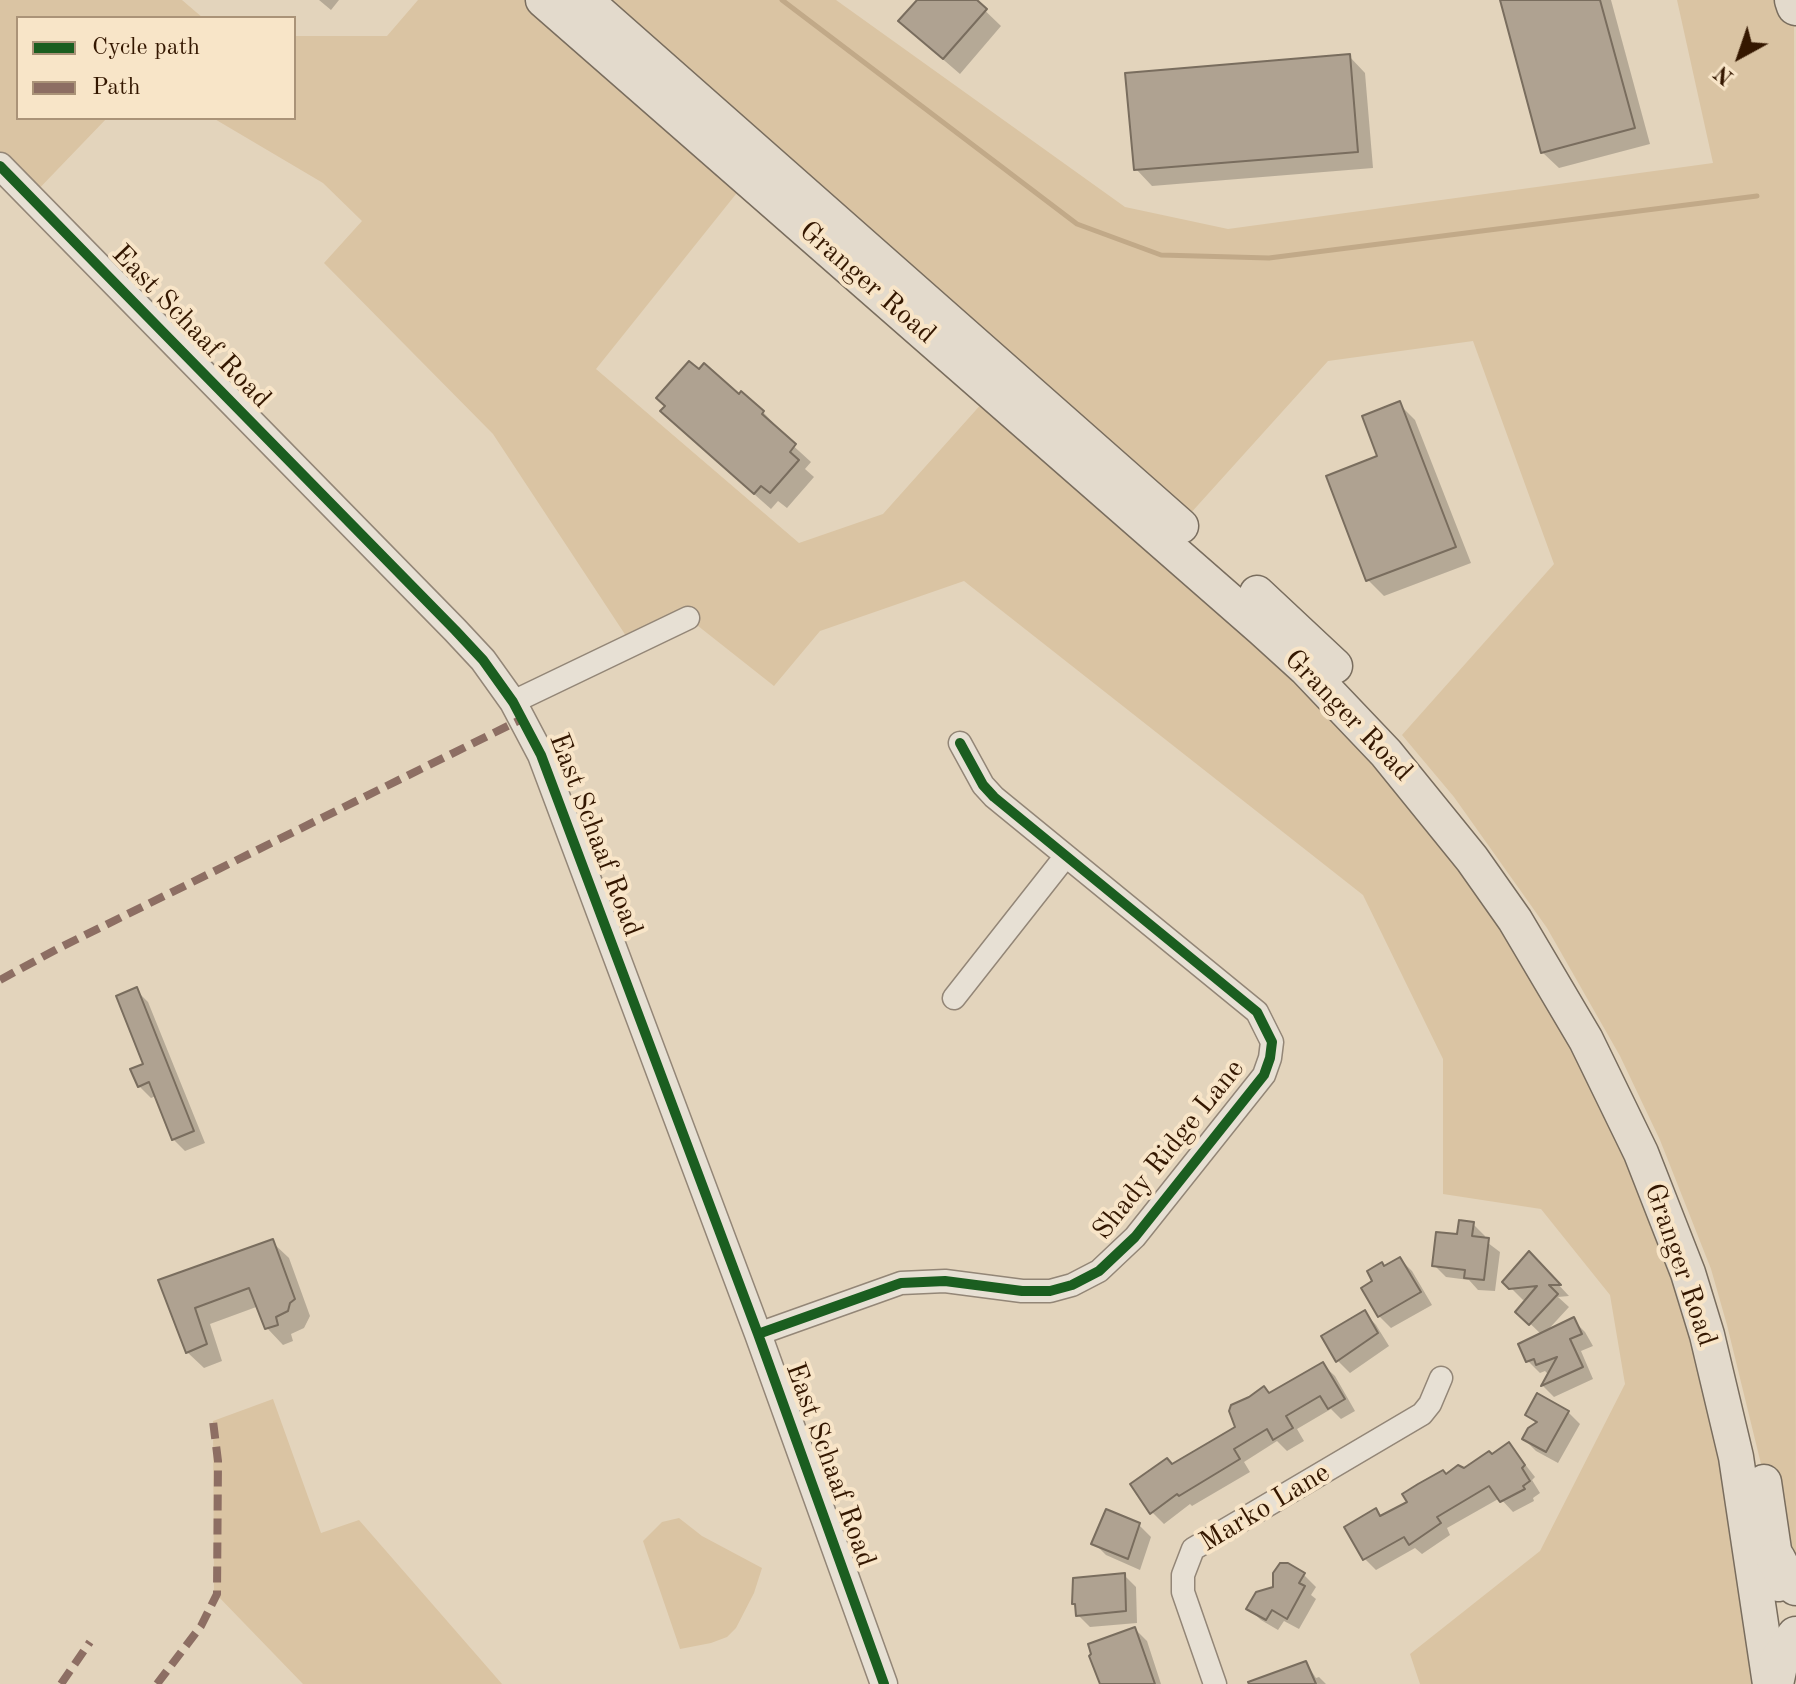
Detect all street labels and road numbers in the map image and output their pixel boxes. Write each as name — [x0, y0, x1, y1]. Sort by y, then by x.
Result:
street label: Granger Road — [792, 214, 942, 352]
street label: East Schaaf Road — [104, 238, 278, 416]
street label: Granger Road — [1277, 643, 1419, 789]
street label: East Schaaf Road — [541, 729, 649, 941]
street label: Shady Ridge Lane — [1086, 1053, 1252, 1247]
street label: Granger Road — [1636, 1179, 1724, 1351]
street label: East Schaaf Road — [777, 1358, 883, 1572]
street label: Marko Lane — [1194, 1456, 1336, 1560]

